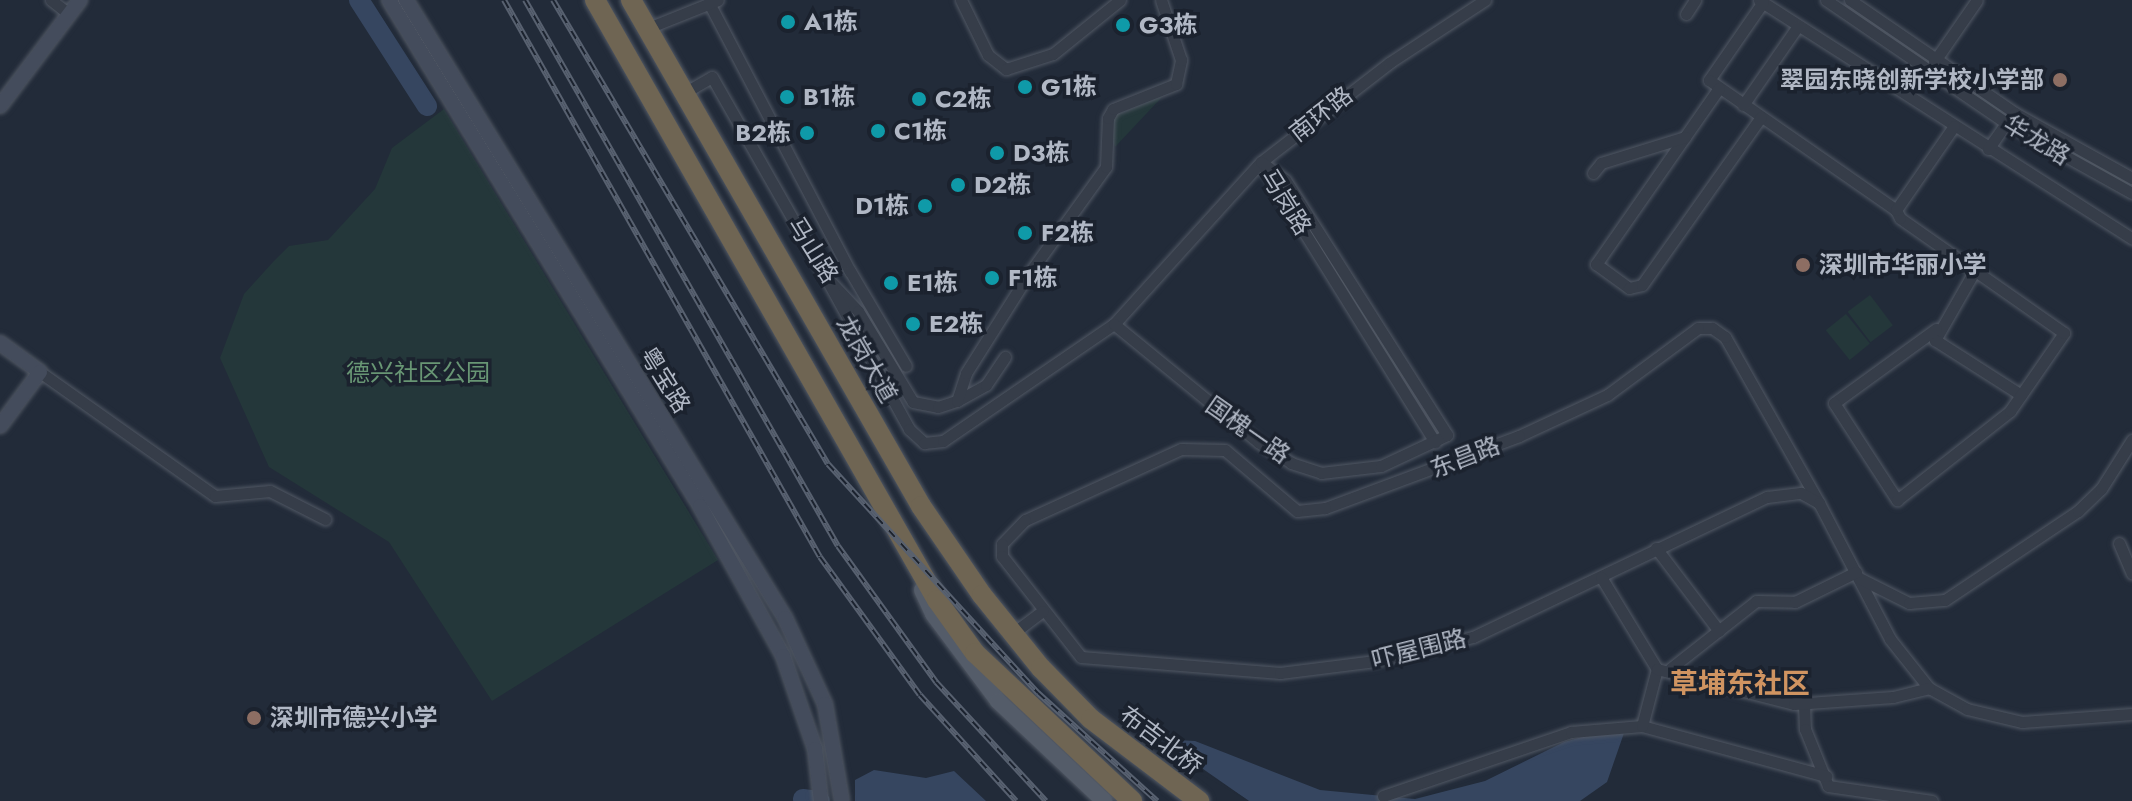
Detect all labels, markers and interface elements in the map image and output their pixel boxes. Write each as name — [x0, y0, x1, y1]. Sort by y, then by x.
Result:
place label: A1栋 — [804, 8, 858, 36]
place label: G3栋 — [1139, 11, 1197, 39]
marker: A1栋 — [779, 13, 797, 31]
marker: G3栋 — [1114, 16, 1132, 34]
place label: 翠园东晓创新学校小学部 — [1780, 66, 2044, 94]
marker: 翠园东晓创新学校小学部 — [2051, 71, 2069, 89]
place label: G1栋 — [1041, 73, 1097, 101]
marker: G1栋 — [1016, 78, 1034, 96]
street label: 南环路 — [1284, 80, 1358, 148]
place label: B1栋 — [803, 83, 855, 111]
place label: C2栋 — [935, 85, 992, 113]
marker: B1栋 — [778, 88, 796, 106]
marker: C2栋 — [910, 90, 928, 108]
street label: 华龙路 — [1999, 109, 2075, 171]
place label: C1栋 — [894, 117, 947, 145]
place label: B2栋 — [735, 119, 791, 147]
marker: C1栋 — [869, 122, 887, 140]
marker: B2栋 — [798, 124, 816, 142]
place label: D3栋 — [1013, 139, 1069, 167]
marker: D3栋 — [988, 144, 1006, 162]
street label: 马岗路 — [1255, 164, 1317, 240]
place label: D2栋 — [974, 171, 1031, 199]
marker: D2栋 — [949, 176, 967, 194]
place label: D1栋 — [855, 192, 909, 220]
marker: D1栋 — [916, 197, 934, 215]
street label: 马山路 — [782, 212, 844, 288]
place label: F2栋 — [1041, 219, 1094, 247]
marker: F2栋 — [1016, 224, 1034, 242]
place label: 深圳市华丽小学 — [1819, 251, 1987, 279]
marker: 深圳市华丽小学 — [1794, 256, 1812, 274]
place label: F1栋 — [1008, 264, 1057, 292]
place label: E1栋 — [907, 269, 958, 297]
marker: F1栋 — [983, 269, 1001, 287]
marker: E1栋 — [882, 274, 900, 292]
street label: 龙岗大道 — [831, 310, 903, 408]
place label: E2栋 — [929, 310, 983, 338]
marker: E2栋 — [904, 315, 922, 333]
street label: 粤宝路 — [634, 342, 696, 418]
park label: 德兴社区公园 — [346, 359, 490, 387]
street label: 国槐一路 — [1200, 391, 1296, 469]
street label: 东昌路 — [1426, 431, 1504, 483]
street label: 吓屋围路 — [1369, 623, 1469, 675]
district label: 草埔东社区 — [1670, 667, 1810, 701]
street label: 布吉北桥 — [1114, 700, 1208, 780]
place label: 深圳市德兴小学 — [270, 704, 438, 732]
marker: 深圳市德兴小学 — [245, 709, 263, 727]

